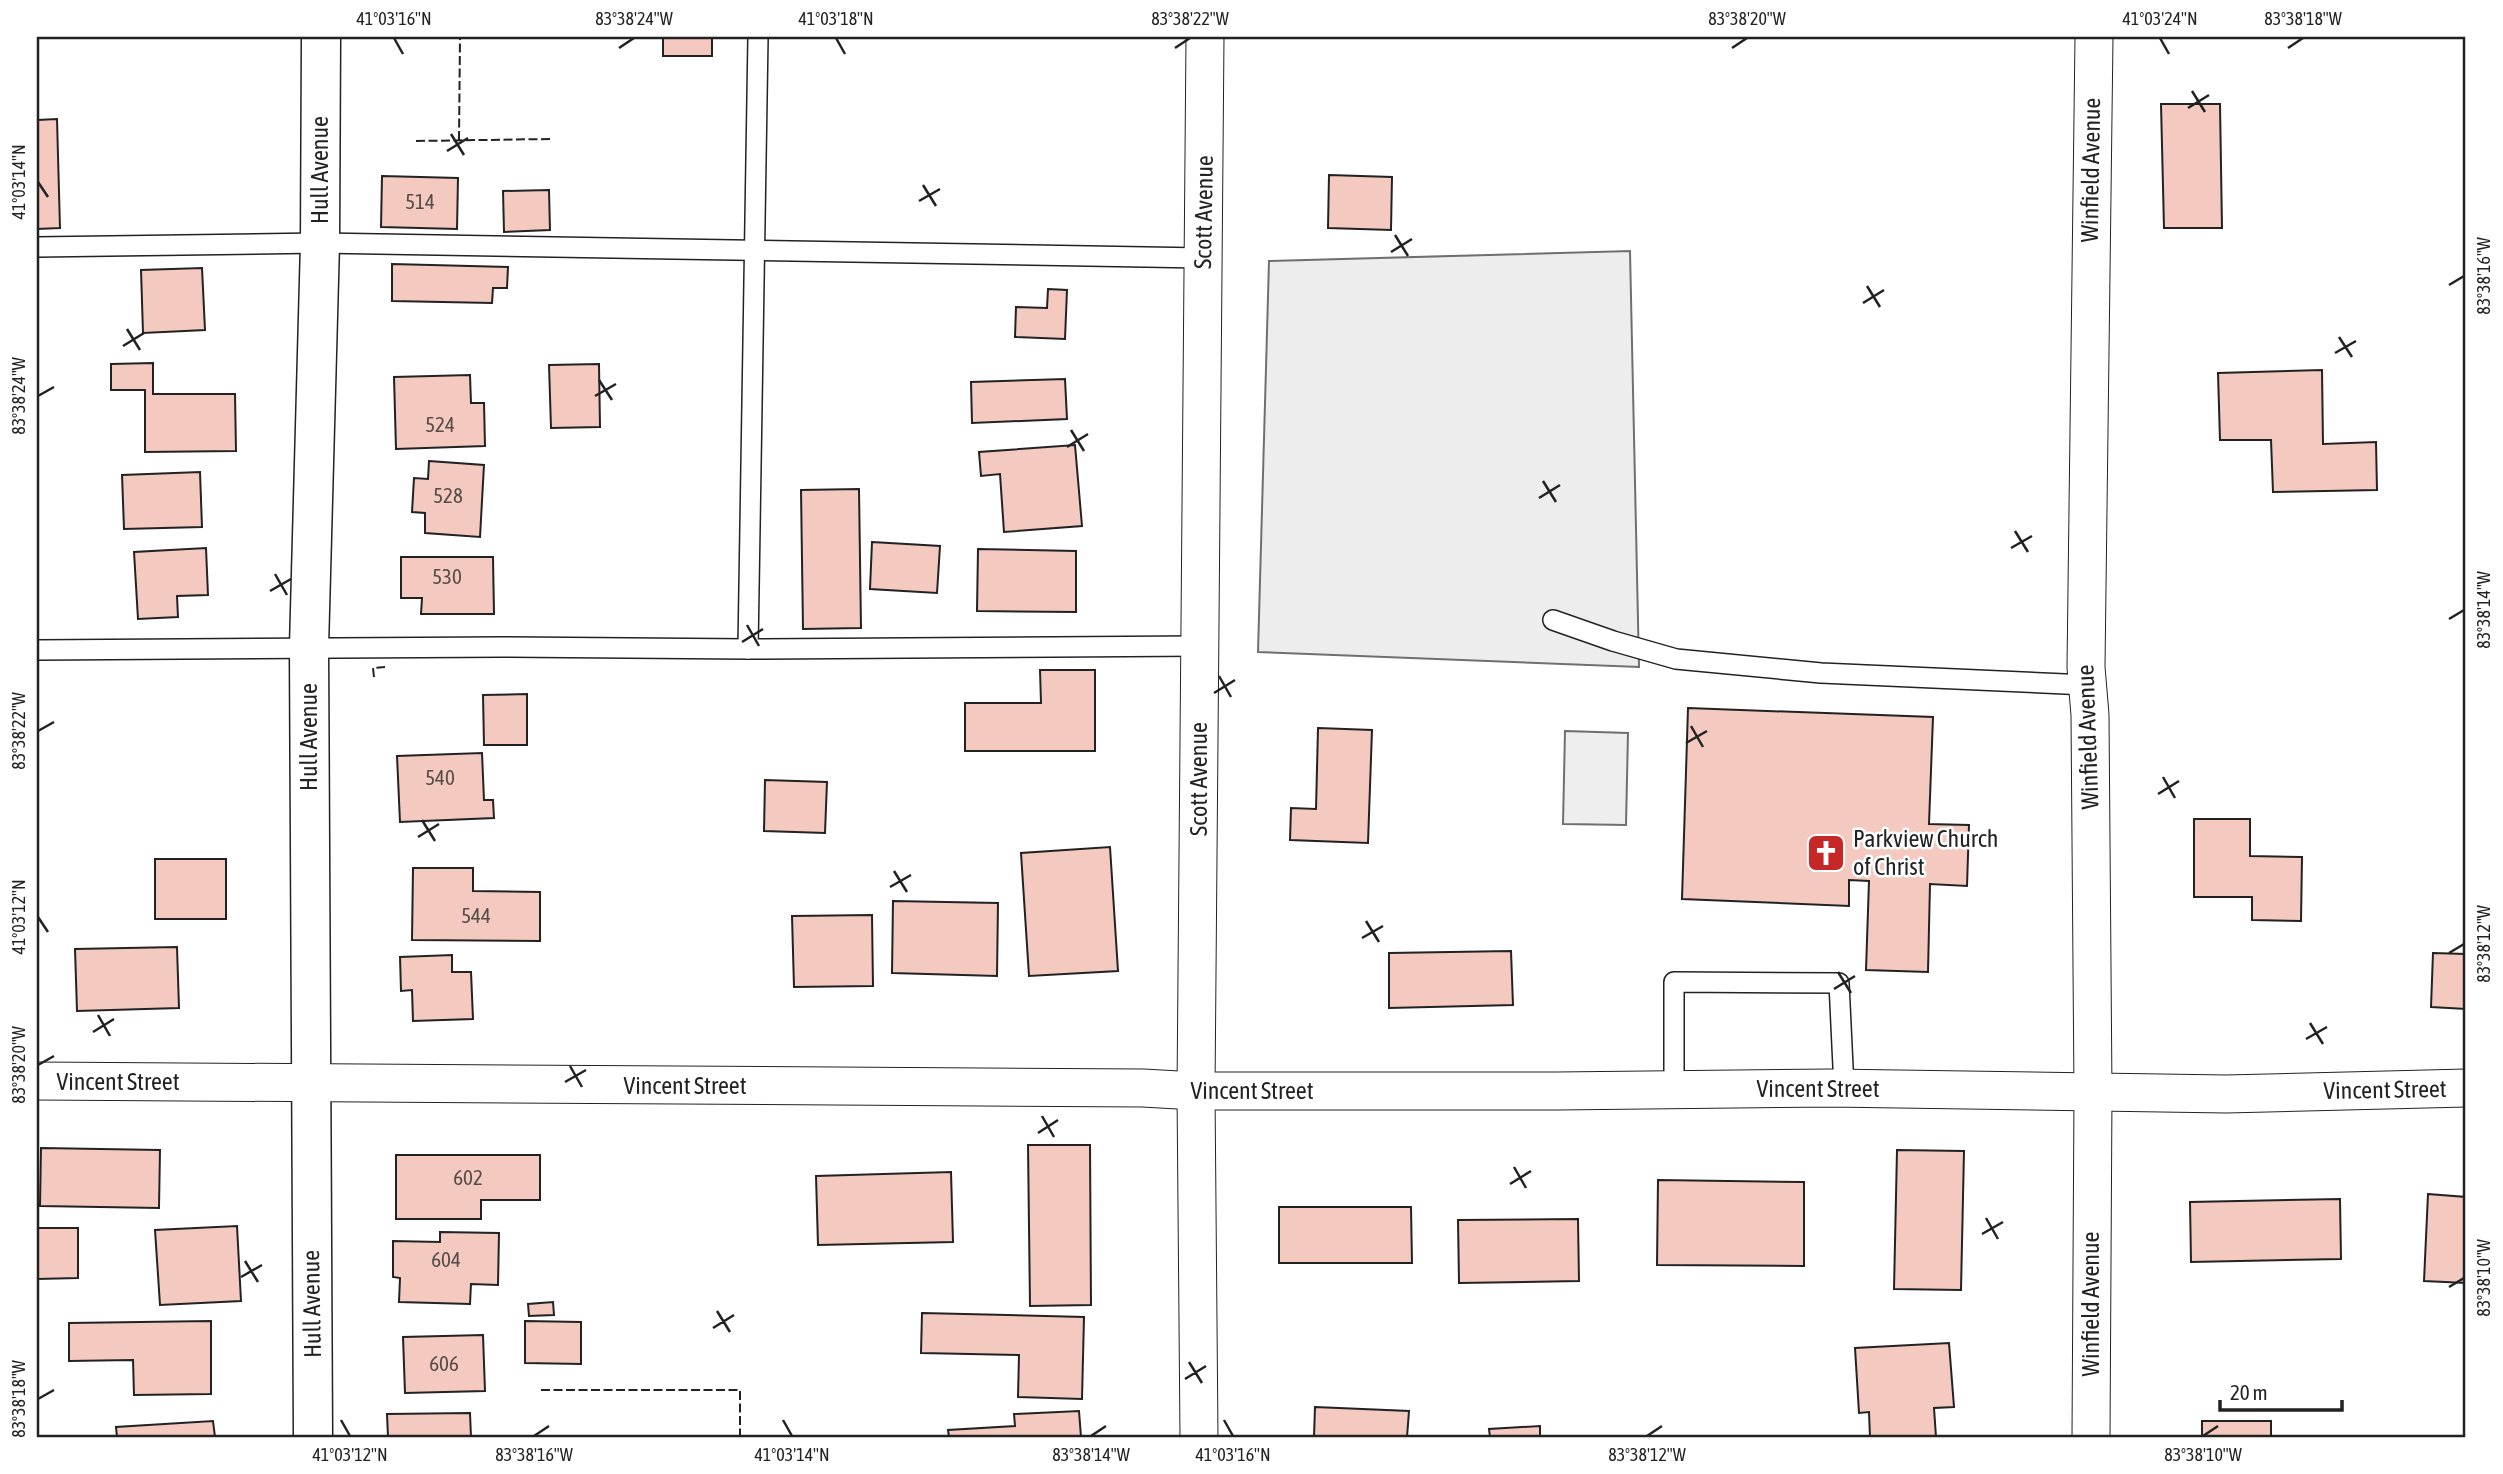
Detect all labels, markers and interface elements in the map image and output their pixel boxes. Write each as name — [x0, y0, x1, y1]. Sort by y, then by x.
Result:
text: 41°03'16"N — [356, 8, 432, 29]
text: 83°38'24"W — [595, 8, 673, 29]
text: 41°03'18"N — [798, 8, 874, 29]
text: 83°38'22"W — [1151, 8, 1229, 29]
text: 83°38'20"W — [1708, 8, 1786, 29]
text: 41°03'24"N — [2122, 8, 2198, 29]
text: 83°38'18"W — [2264, 8, 2342, 29]
street label: Winfield Avenue — [2076, 97, 2105, 243]
street label: Hull Avenue — [306, 116, 333, 224]
text: 41°03'14"N — [8, 144, 29, 220]
street label: Scott Avenue — [1189, 155, 1218, 269]
house number: 514 — [405, 189, 435, 213]
text: 83°38'16"W — [2473, 237, 2494, 315]
text: 83°38'24"W — [8, 357, 29, 435]
house number: 524 — [425, 412, 455, 436]
house number: 528 — [433, 483, 463, 507]
house number: 530 — [432, 564, 462, 588]
text: 83°38'14"W — [2473, 571, 2494, 649]
street label: Winfield Avenue — [2071, 664, 2104, 810]
street label: Hull Avenue — [295, 683, 322, 791]
text: 83°38'22"W — [8, 692, 29, 770]
street label: Scott Avenue — [1185, 722, 1212, 836]
house number: 540 — [425, 765, 455, 789]
place label: Parkview Church of Christ — [1853, 825, 1998, 880]
church icon: Parkview Church of Christ — [1805, 832, 1847, 874]
text: 41°03'12"N — [8, 879, 29, 955]
house number: 544 — [461, 903, 491, 927]
text: 83°38'12"W — [2473, 905, 2494, 983]
text: 83°38'20"W — [8, 1026, 29, 1104]
street label: Vincent Street — [56, 1068, 180, 1095]
street label: Vincent Street — [623, 1072, 747, 1099]
street label: Vincent Street — [1756, 1075, 1880, 1102]
street label: Vincent Street — [2323, 1075, 2447, 1104]
street label: Vincent Street — [1190, 1077, 1314, 1104]
house number: 602 — [453, 1165, 483, 1189]
street label: Winfield Avenue — [2077, 1232, 2104, 1376]
text: 83°38'10"W — [2473, 1239, 2494, 1317]
house number: 604 — [431, 1247, 461, 1271]
street label: Hull Avenue — [297, 1250, 326, 1358]
house number: 606 — [429, 1351, 459, 1375]
text: 83°38'18"W — [8, 1360, 29, 1438]
scale bar — [2220, 1369, 2342, 1413]
text: 20 m — [2230, 1380, 2268, 1404]
text: 41°03'12"N — [312, 1444, 388, 1465]
text: 83°38'16"W — [495, 1444, 573, 1465]
text: 41°03'14"N — [754, 1444, 830, 1465]
text: 83°38'14"W — [1052, 1444, 1130, 1465]
text: 41°03'16"N — [1195, 1444, 1271, 1465]
text: 83°38'12"W — [1608, 1444, 1686, 1465]
text: 83°38'10"W — [2164, 1444, 2242, 1465]

